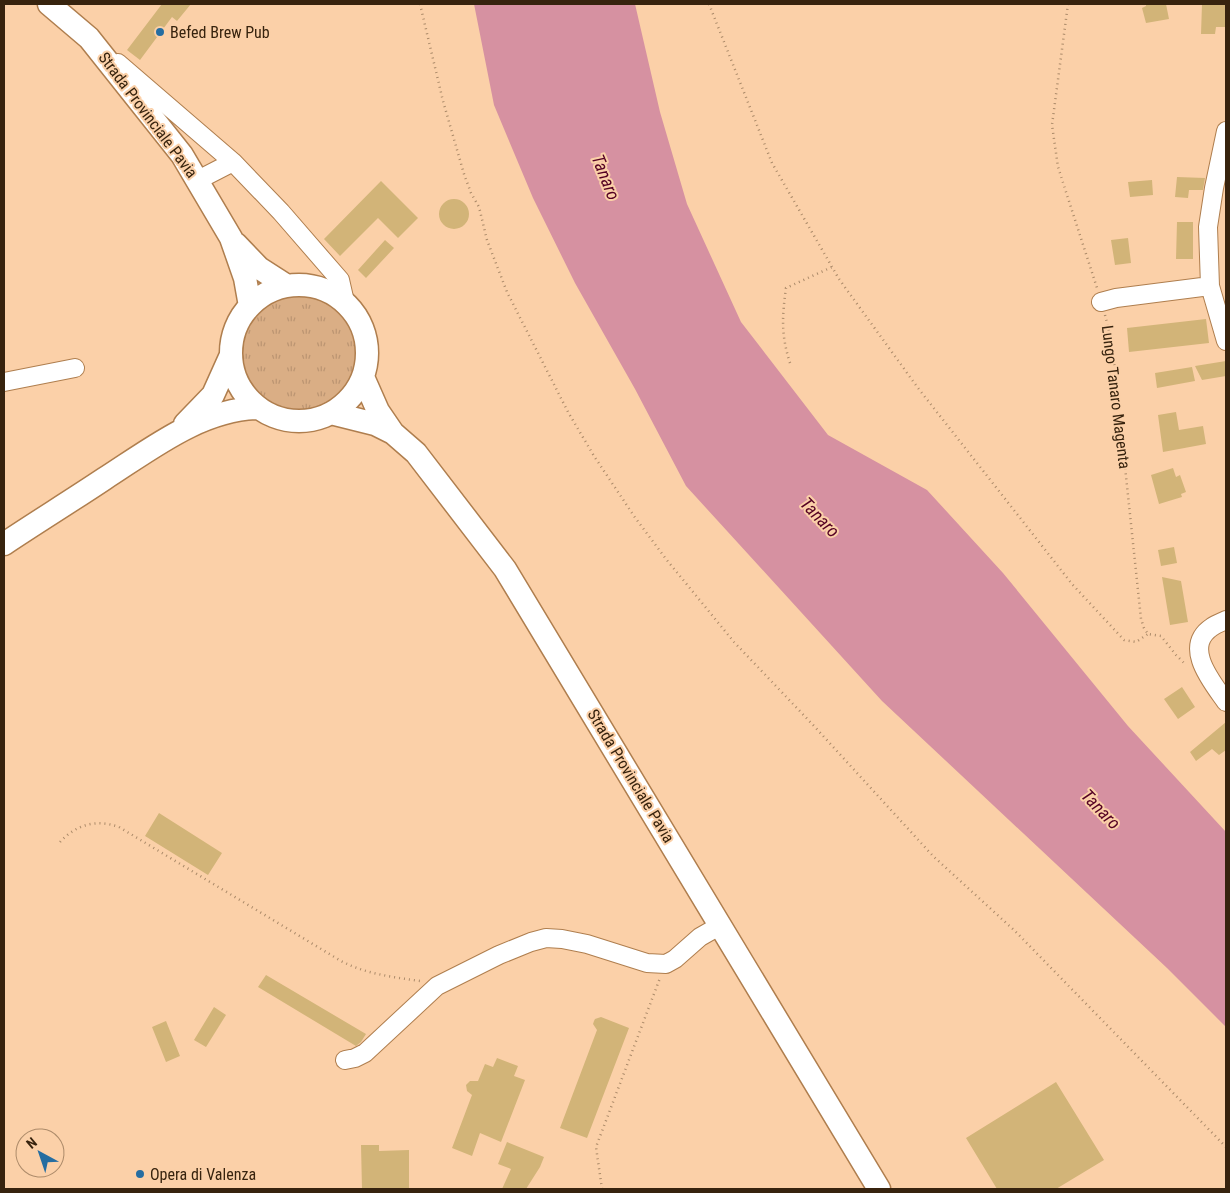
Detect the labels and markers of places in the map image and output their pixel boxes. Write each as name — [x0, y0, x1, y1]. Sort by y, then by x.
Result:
place label: Befed Brew Pub — [170, 23, 270, 42]
marker: Befed Brew Pub — [154, 26, 166, 38]
place label: Opera di Valenza — [150, 1165, 256, 1184]
marker: Opera di Valenza — [134, 1168, 146, 1180]

